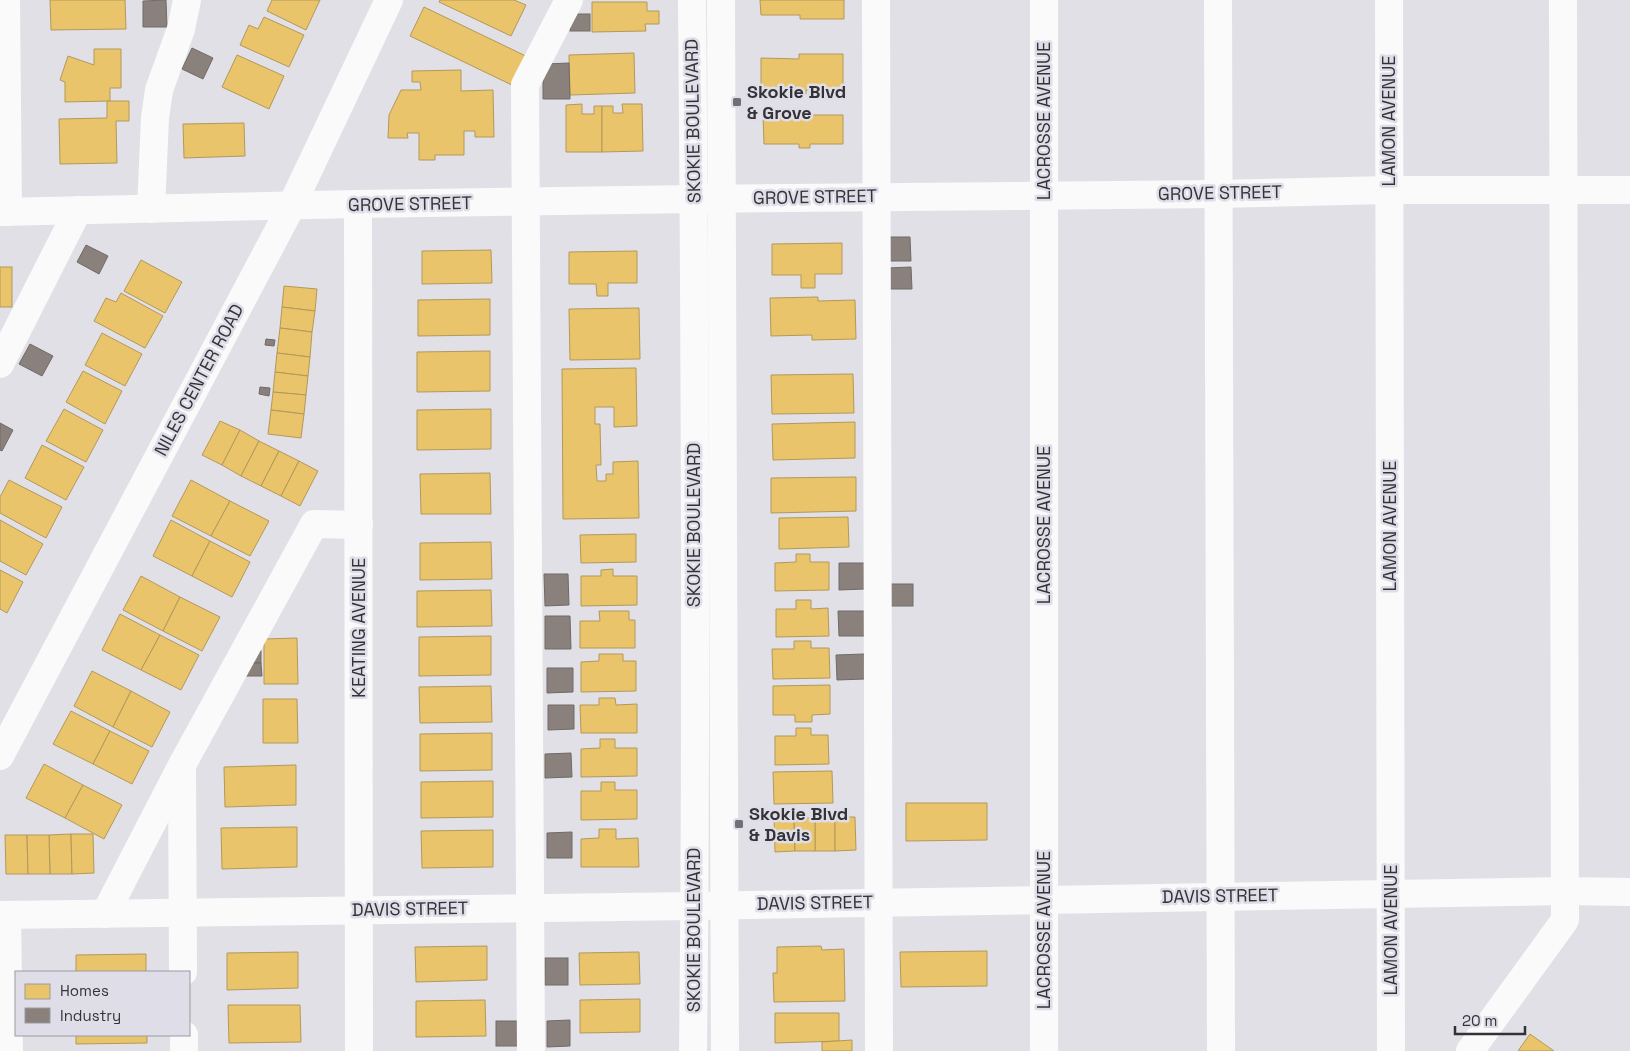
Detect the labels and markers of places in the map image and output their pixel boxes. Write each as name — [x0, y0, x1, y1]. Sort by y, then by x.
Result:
place label: Skokie Blvd & Grove — [747, 80, 846, 124]
marker: Skokie Blvd & Grove — [731, 96, 743, 108]
place label: Skokie Blvd & Davis — [749, 802, 848, 846]
marker: Skokie Blvd & Davis — [733, 818, 745, 830]

